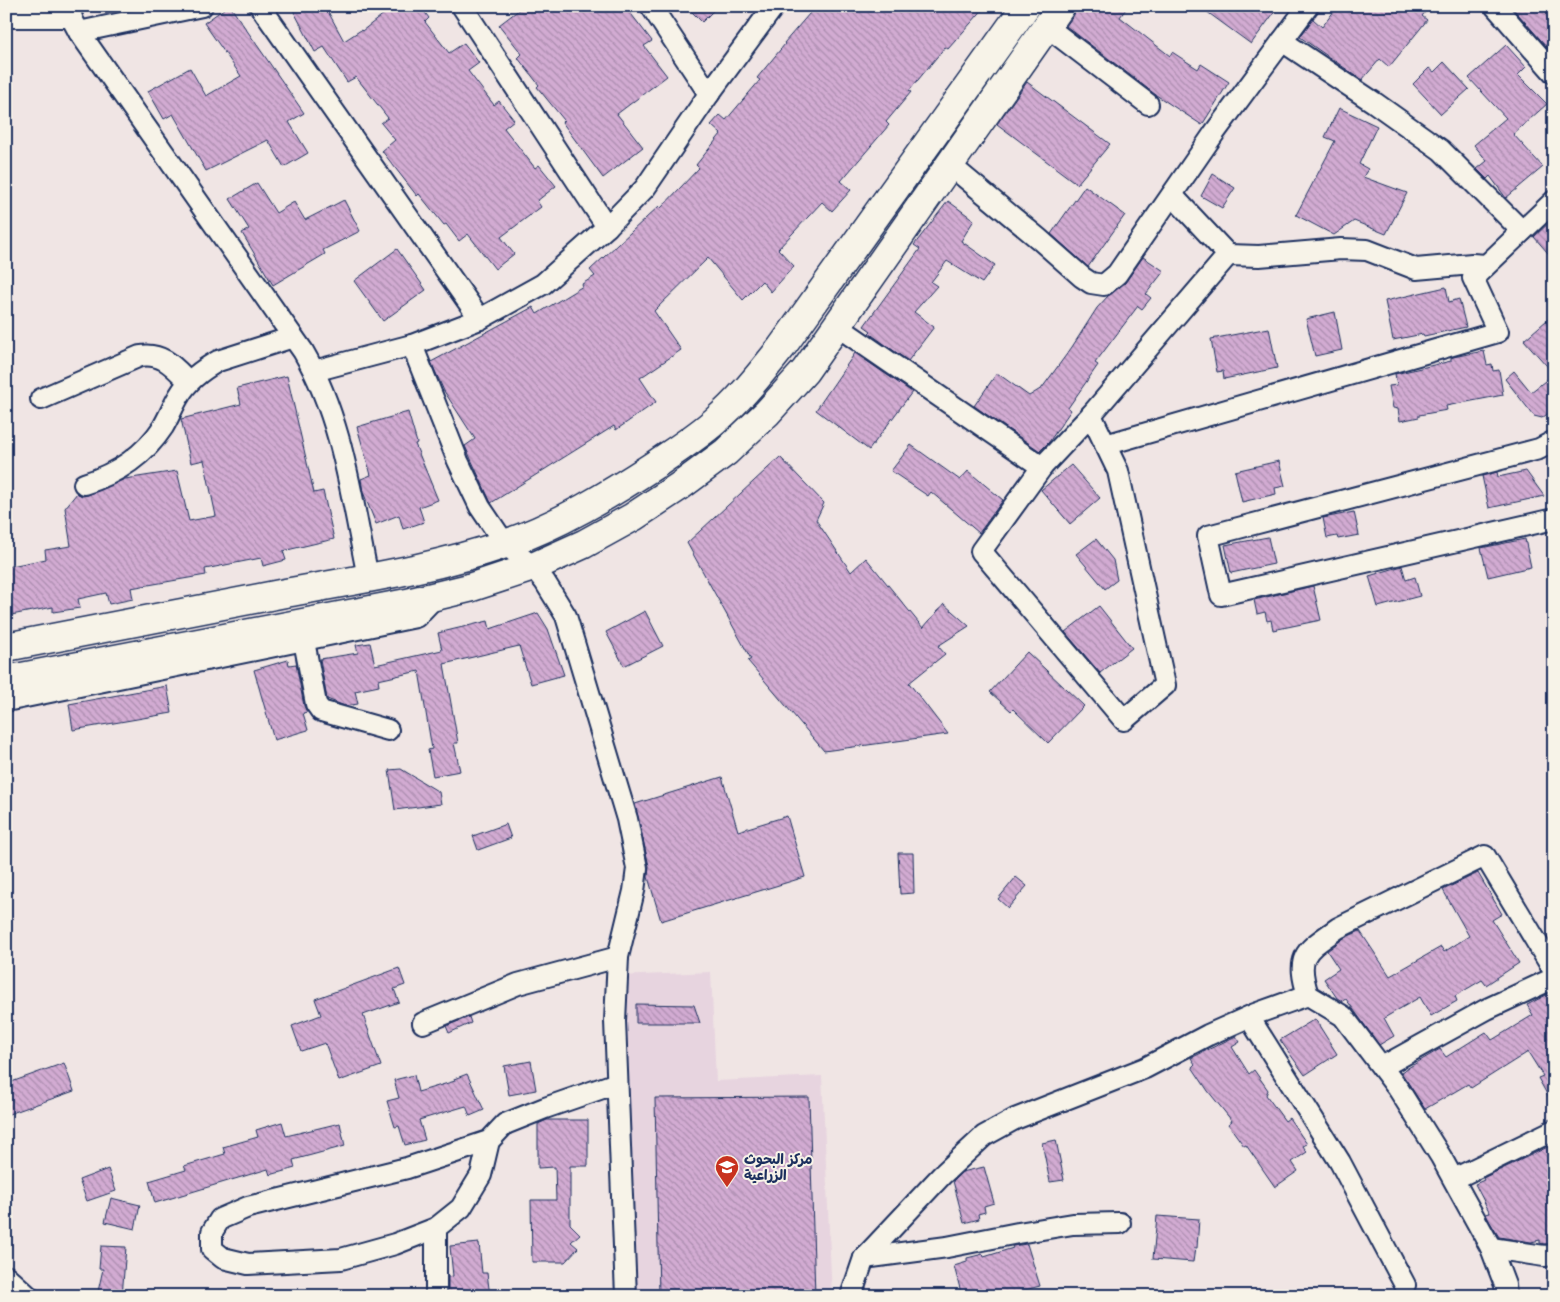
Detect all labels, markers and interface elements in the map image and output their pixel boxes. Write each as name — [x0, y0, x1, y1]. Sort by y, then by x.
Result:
place label: مركز البحوث الزراعية — [744, 1148, 812, 1185]
school or university icon: مركز البحوث الزراعية — [714, 1154, 740, 1188]

